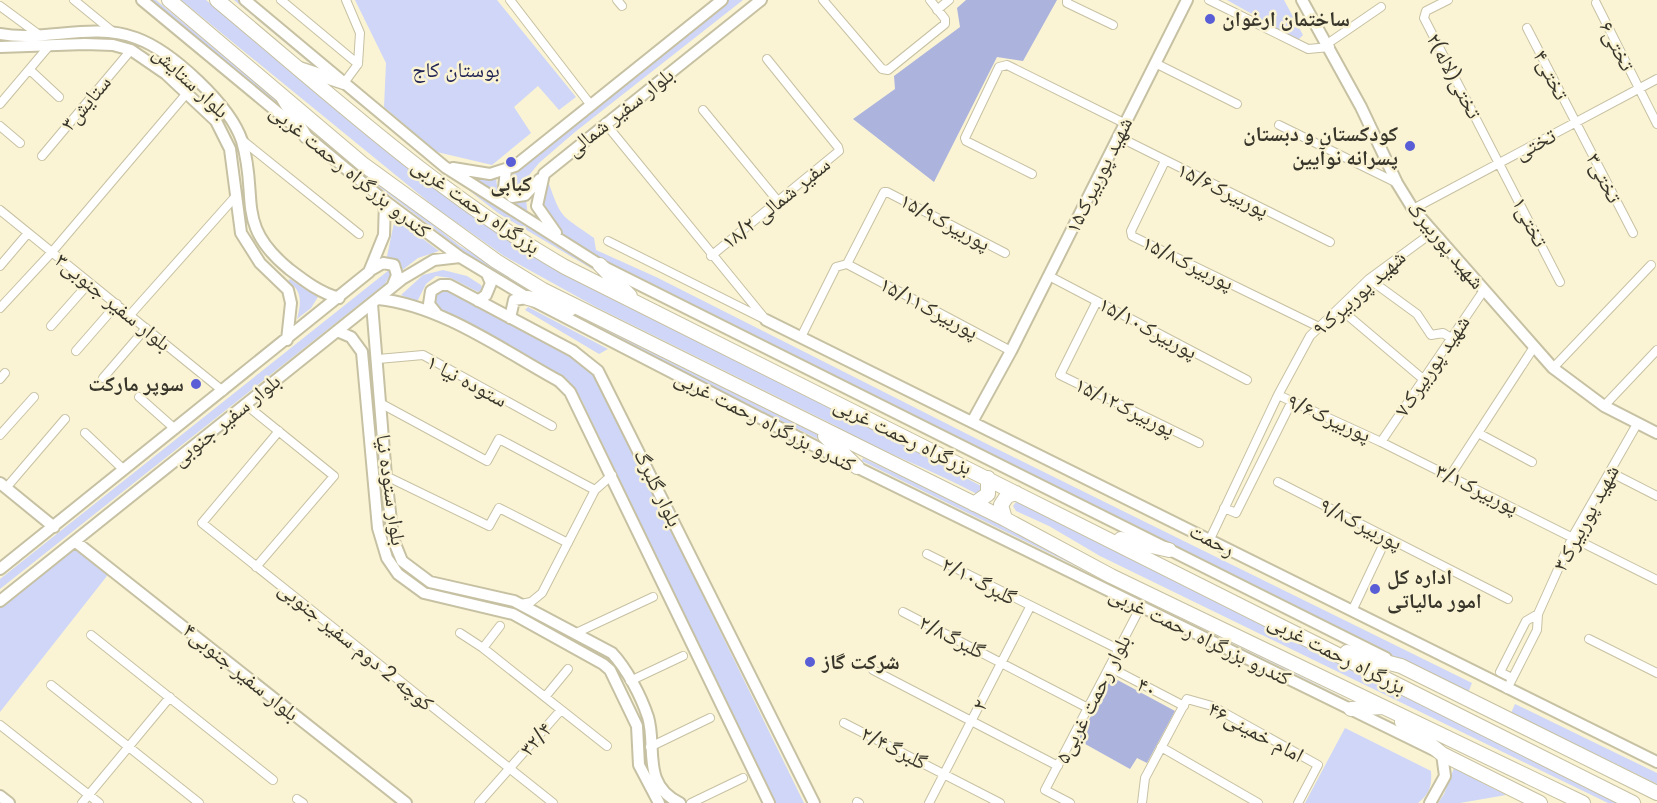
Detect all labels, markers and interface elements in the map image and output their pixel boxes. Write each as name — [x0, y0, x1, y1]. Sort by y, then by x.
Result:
place label: ساختمان ارغوان — [1222, 5, 1350, 33]
marker: ساختمان ارغوان — [1203, 12, 1217, 26]
street label: تختی۶ — [1593, 16, 1641, 76]
street label: ۲تختی(لاله) — [1420, 28, 1488, 124]
street label: بلوار ستایش — [147, 39, 235, 125]
street label: تختی۴ — [1527, 45, 1575, 105]
park label: بوستان کاج — [412, 56, 500, 84]
street label: بلوار سفیر شمالی — [560, 61, 680, 163]
street label: ستایش۳ — [54, 69, 118, 137]
street label: کندرو بزرگراه رحمت غربی — [264, 97, 436, 245]
street label: شهید پوربیرک۱۵ — [1059, 112, 1139, 238]
place label: کودکستان و دبستان پسرانه نوآیین — [1243, 120, 1398, 172]
street label: تختی — [1509, 122, 1561, 166]
marker: کودکستان و دبستان پسرانه نوآیین — [1403, 139, 1417, 153]
street label: تختی۳ — [1580, 148, 1628, 208]
street label: سفیر شمالی ۱۸/۲ — [716, 150, 836, 256]
street label: بزرگراه رحمت غربی — [406, 151, 546, 261]
marker: کبابی — [504, 155, 518, 169]
street label: پوربیرک۱۵/۶ — [1173, 156, 1273, 224]
place label: کبابی — [490, 170, 532, 198]
street label: پوربیرک۱۵/۹ — [895, 186, 995, 258]
street label: تختی۱ — [1506, 192, 1554, 252]
street label: شهید پوربیرک — [1401, 195, 1491, 295]
street label: پوربیرک۱۵/۸ — [1138, 229, 1238, 297]
street label: شهید پوربیرک۹ — [1306, 244, 1412, 342]
street label: بلوار سفیر جنوبی۳ — [49, 246, 177, 358]
street label: پوربیرک۱۵/۱۱ — [875, 270, 983, 346]
street label: پوربیرک۱۵/۱۰ — [1094, 290, 1202, 366]
street label: شهید پوربیرک۷ — [1388, 310, 1476, 422]
street label: ستوده نیا ۱ — [422, 348, 512, 414]
street label: کندرو بزرگراه رحمت غربی — [670, 363, 860, 479]
street label: بلوار سفیر جنوبی — [166, 367, 286, 473]
place label: سوپر مارکت — [88, 370, 184, 398]
street label: پوربیرک۱۵/۱۲ — [1070, 371, 1180, 443]
marker: سوپر مارکت — [189, 377, 203, 391]
street label: پوربیرک۹/۶ — [1283, 387, 1375, 449]
street label: بزرگراه رحمت غربی — [829, 390, 977, 482]
street label: بلوار ستوده نیا — [369, 433, 413, 547]
street label: بلوار گلبرگ — [627, 445, 689, 531]
street label: پوربیرک۳/۱ — [1431, 457, 1523, 521]
street label: شهید پوربیرک۳ — [1546, 460, 1626, 576]
street label: پوربیرک۹/۸ — [1315, 491, 1407, 557]
street label: رحمت — [1185, 517, 1239, 563]
street label: گلبرگ۲/۱۰ — [937, 550, 1021, 612]
place label: اداره کل امور مالیاتی — [1387, 563, 1482, 615]
street label: کوچه 2 دوم سفیر جنوبی — [273, 575, 440, 718]
street label: کندرو بزرگراه رحمت غربی — [1104, 580, 1296, 692]
marker: اداره کل امور مالیاتی — [1368, 582, 1382, 596]
street label: بزرگراه رحمت غربی — [1263, 607, 1411, 701]
street label: گلبرگ۲/۸ — [914, 608, 990, 666]
street label: بلوار سفیر جنوبی۴ — [177, 616, 305, 728]
street label: بلوار رحمت غربی۵ — [1049, 630, 1137, 768]
place label: شرکت گاز — [821, 648, 900, 676]
marker: شرکت گاز — [803, 655, 817, 669]
street label: ۴۰ — [1132, 670, 1162, 704]
street label: ۲ — [965, 694, 995, 716]
street label: امام خمینی۴۶ — [1203, 695, 1309, 769]
street label: ۳۲/۴ — [513, 716, 559, 762]
street label: گلبرگ۲/۴ — [856, 719, 932, 777]

